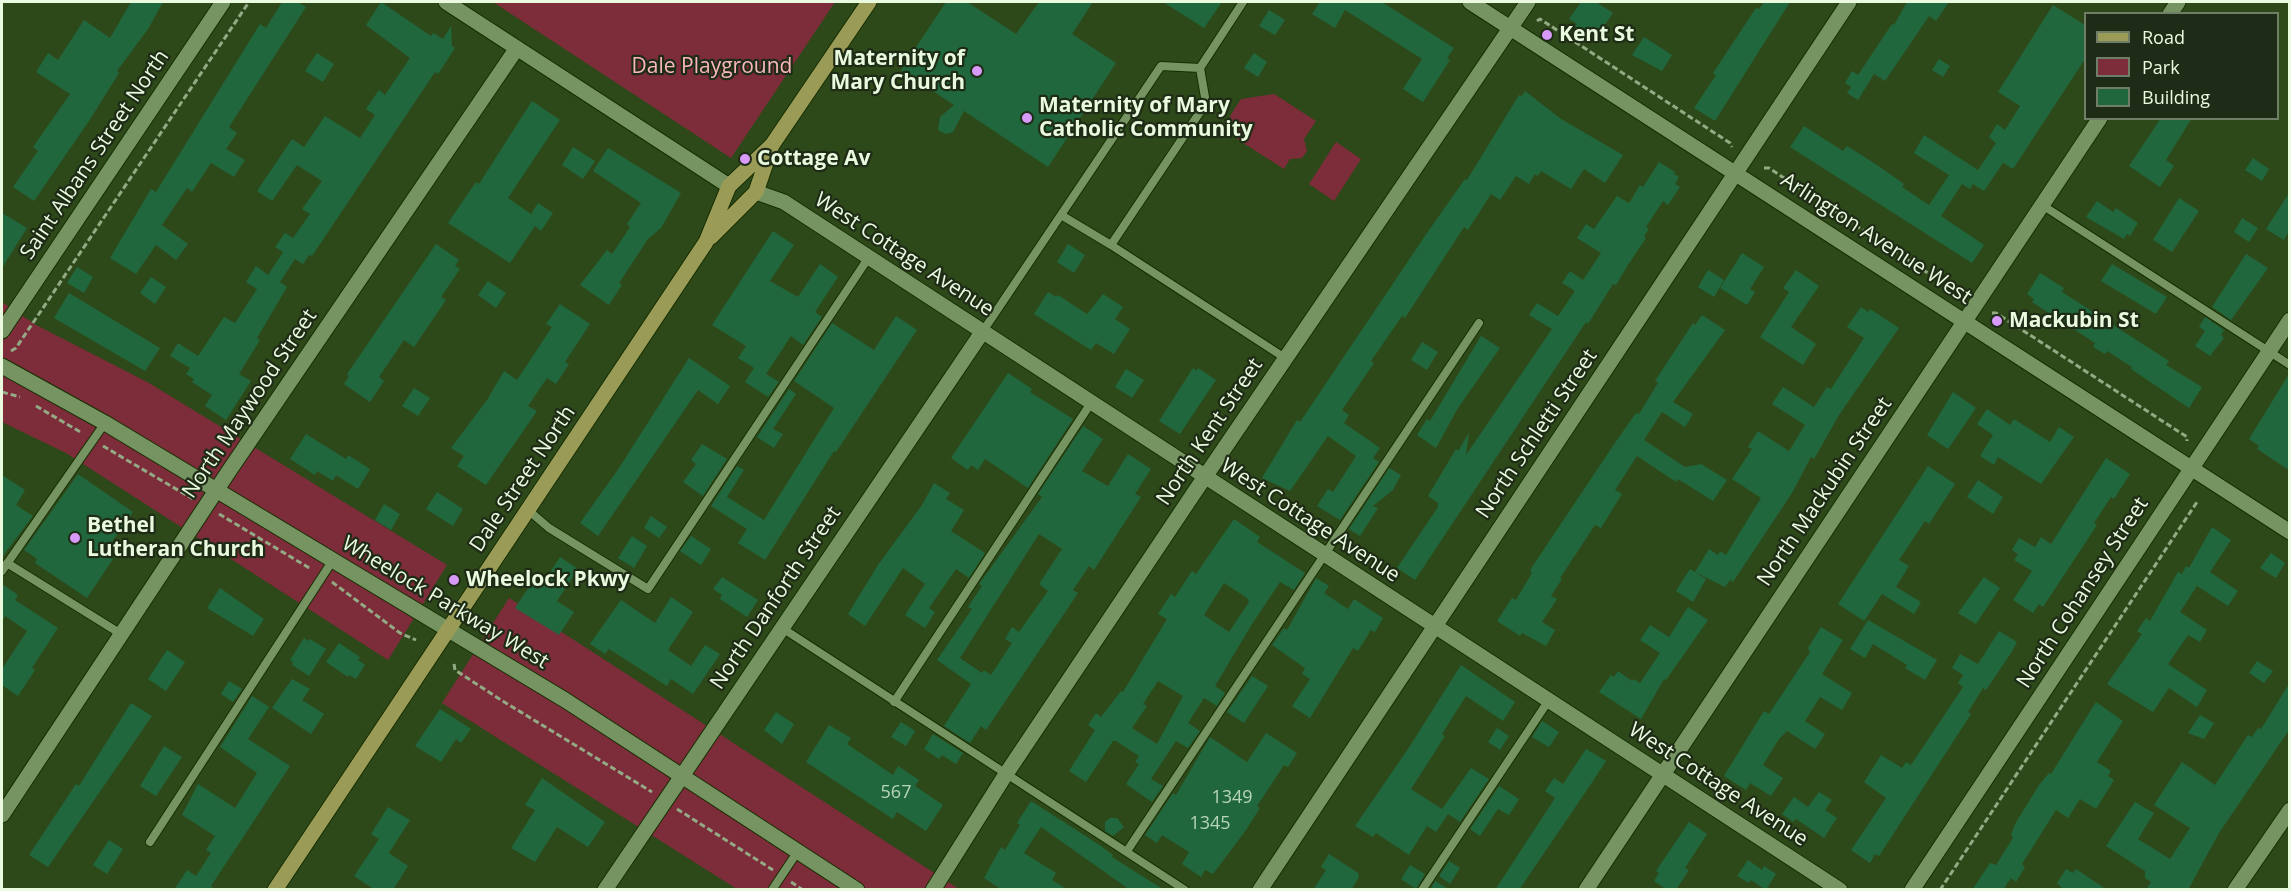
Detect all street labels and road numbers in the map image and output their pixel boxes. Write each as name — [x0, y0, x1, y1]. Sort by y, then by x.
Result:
street label: Saint Albans Street North — [15, 45, 175, 265]
street label: Arlington Avenue West — [1776, 168, 1976, 310]
street label: West Cottage Avenue — [810, 188, 998, 322]
street label: North Maywood Street — [177, 305, 323, 503]
street label: North Schletti Street — [1471, 345, 1603, 523]
street label: North Kent Street — [1151, 354, 1269, 510]
street label: North Mackubin Street — [1752, 393, 1898, 591]
street label: Dale Street North — [465, 401, 581, 557]
street label: West Cottage Avenue — [1216, 454, 1404, 588]
street label: North Cohansey Street — [2012, 493, 2154, 693]
street label: North Danforth Street — [705, 502, 847, 694]
street label: Wheelock Parkway West — [337, 531, 553, 675]
street label: West Cottage Avenue — [1624, 718, 1812, 852]

